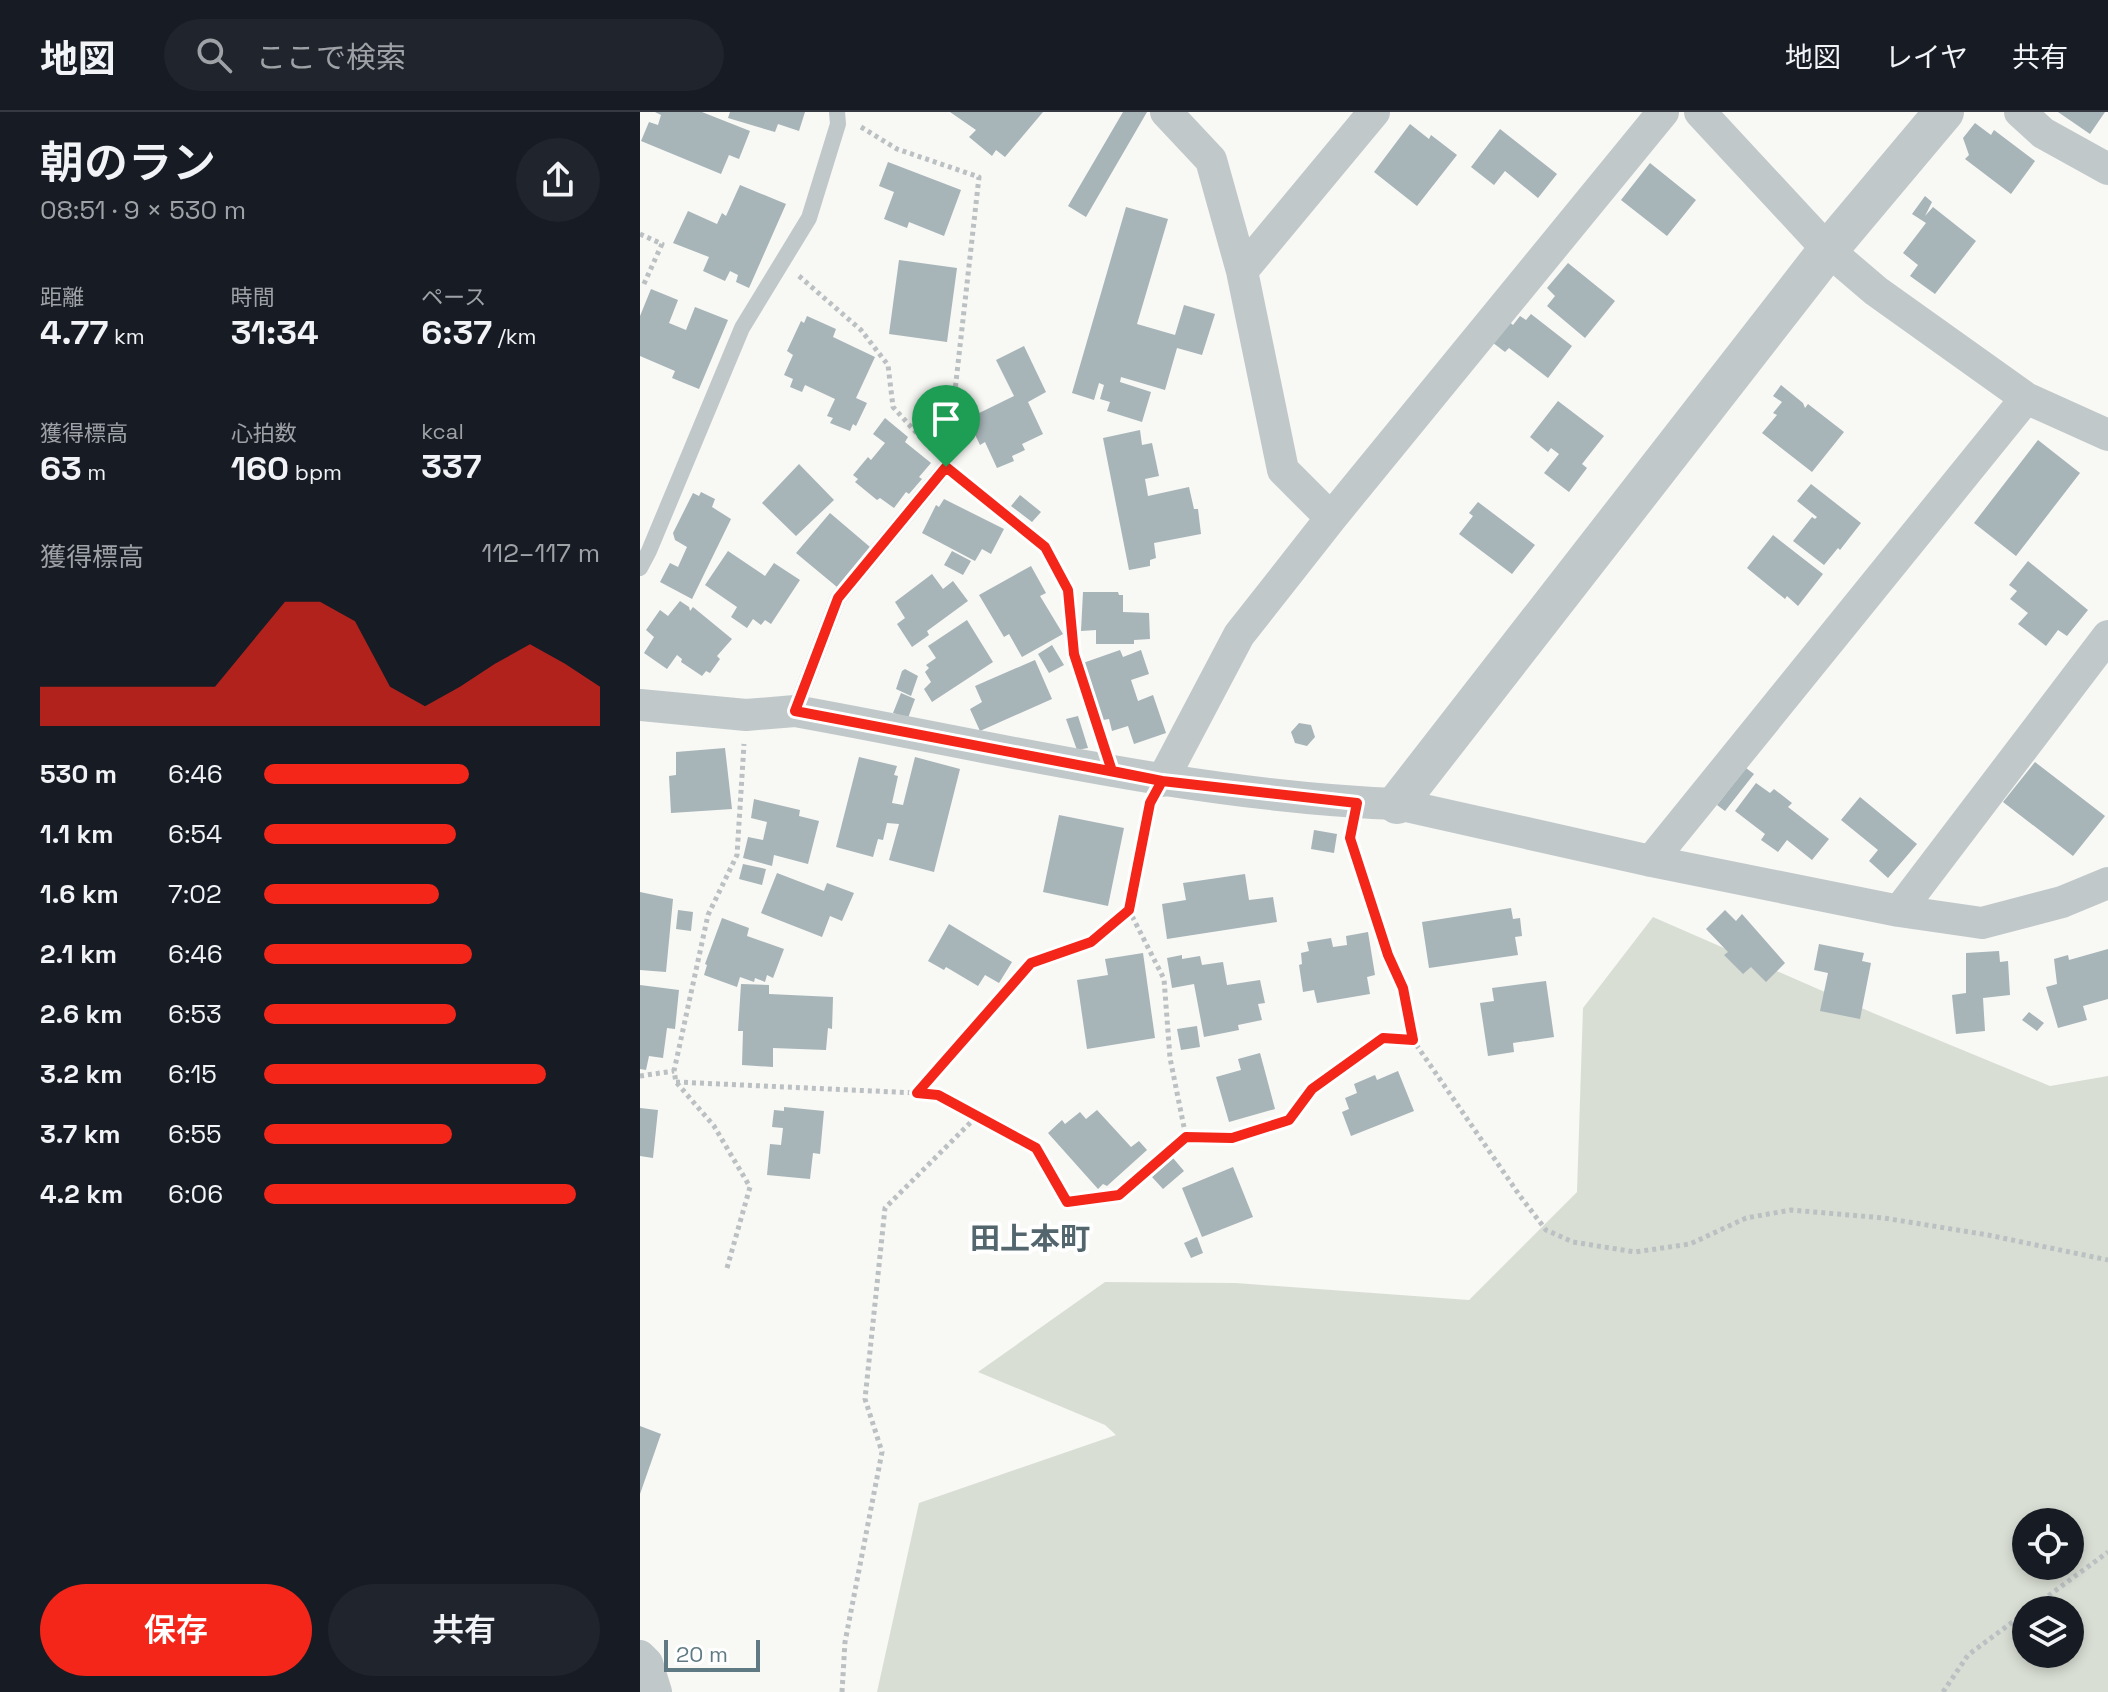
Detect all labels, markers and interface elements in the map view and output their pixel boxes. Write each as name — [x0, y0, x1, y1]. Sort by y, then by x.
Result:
search box — [164, 19, 724, 91]
icon: search — [192, 33, 236, 77]
text: 地図 — [40, 35, 116, 83]
text: ここで検索 — [256, 38, 406, 77]
text: 地図 — [1785, 39, 1841, 75]
text: レイヤ — [1885, 39, 1968, 75]
text: 共有 — [2012, 39, 2068, 75]
text: 朝のラン — [40, 135, 216, 191]
button: share — [516, 138, 600, 222]
text: 08:51 · 9 × 530 m — [40, 193, 246, 227]
text: 距離 — [40, 283, 84, 311]
text: 時間 — [231, 283, 275, 311]
text: ペース — [421, 283, 486, 311]
text: 4.77 — [40, 311, 108, 354]
text: 31:34 — [231, 311, 319, 354]
text: 6:37 — [421, 311, 492, 354]
text: km — [108, 322, 145, 350]
text: /km — [492, 322, 537, 350]
pin — [912, 385, 980, 467]
icon: arrive — [924, 397, 968, 441]
text: kcal — [421, 417, 464, 445]
text: 獲得標高 — [40, 419, 128, 447]
text: 心拍数 — [231, 419, 297, 447]
text: 337 — [421, 445, 482, 488]
text: 63 — [40, 447, 82, 490]
text: 160 — [231, 447, 289, 490]
text: m — [82, 458, 106, 486]
text: bpm — [289, 458, 342, 486]
text: 112–117 m — [481, 536, 600, 570]
text: 獲得標高 — [40, 540, 144, 574]
text: 530 m — [40, 757, 117, 791]
text: 6:46 — [168, 757, 223, 791]
text: 1.1 km — [40, 817, 113, 851]
text: 6:54 — [168, 817, 222, 851]
text: 1.6 km — [40, 877, 119, 911]
text: 7:02 — [168, 877, 222, 911]
text: 2.1 km — [40, 937, 117, 971]
text: 6:46 — [168, 937, 223, 971]
text: 2.6 km — [40, 997, 122, 1031]
text: 6:53 — [168, 997, 222, 1031]
text: 3.2 km — [40, 1057, 122, 1091]
text: 6:15 — [168, 1057, 217, 1091]
text: 3.7 km — [40, 1117, 121, 1151]
text: 6:55 — [168, 1117, 222, 1151]
text: 4.2 km — [40, 1177, 123, 1211]
text: 6:06 — [168, 1177, 223, 1211]
district label: 田上本町 — [970, 1219, 1090, 1258]
map controls — [2012, 1508, 2084, 1668]
button: locate — [2012, 1508, 2084, 1580]
button: 保存 — [40, 1584, 312, 1676]
button: 共有 — [328, 1584, 600, 1676]
button: layers — [2012, 1596, 2084, 1668]
scale bar — [664, 1636, 760, 1672]
text: 20 m — [676, 1640, 728, 1668]

